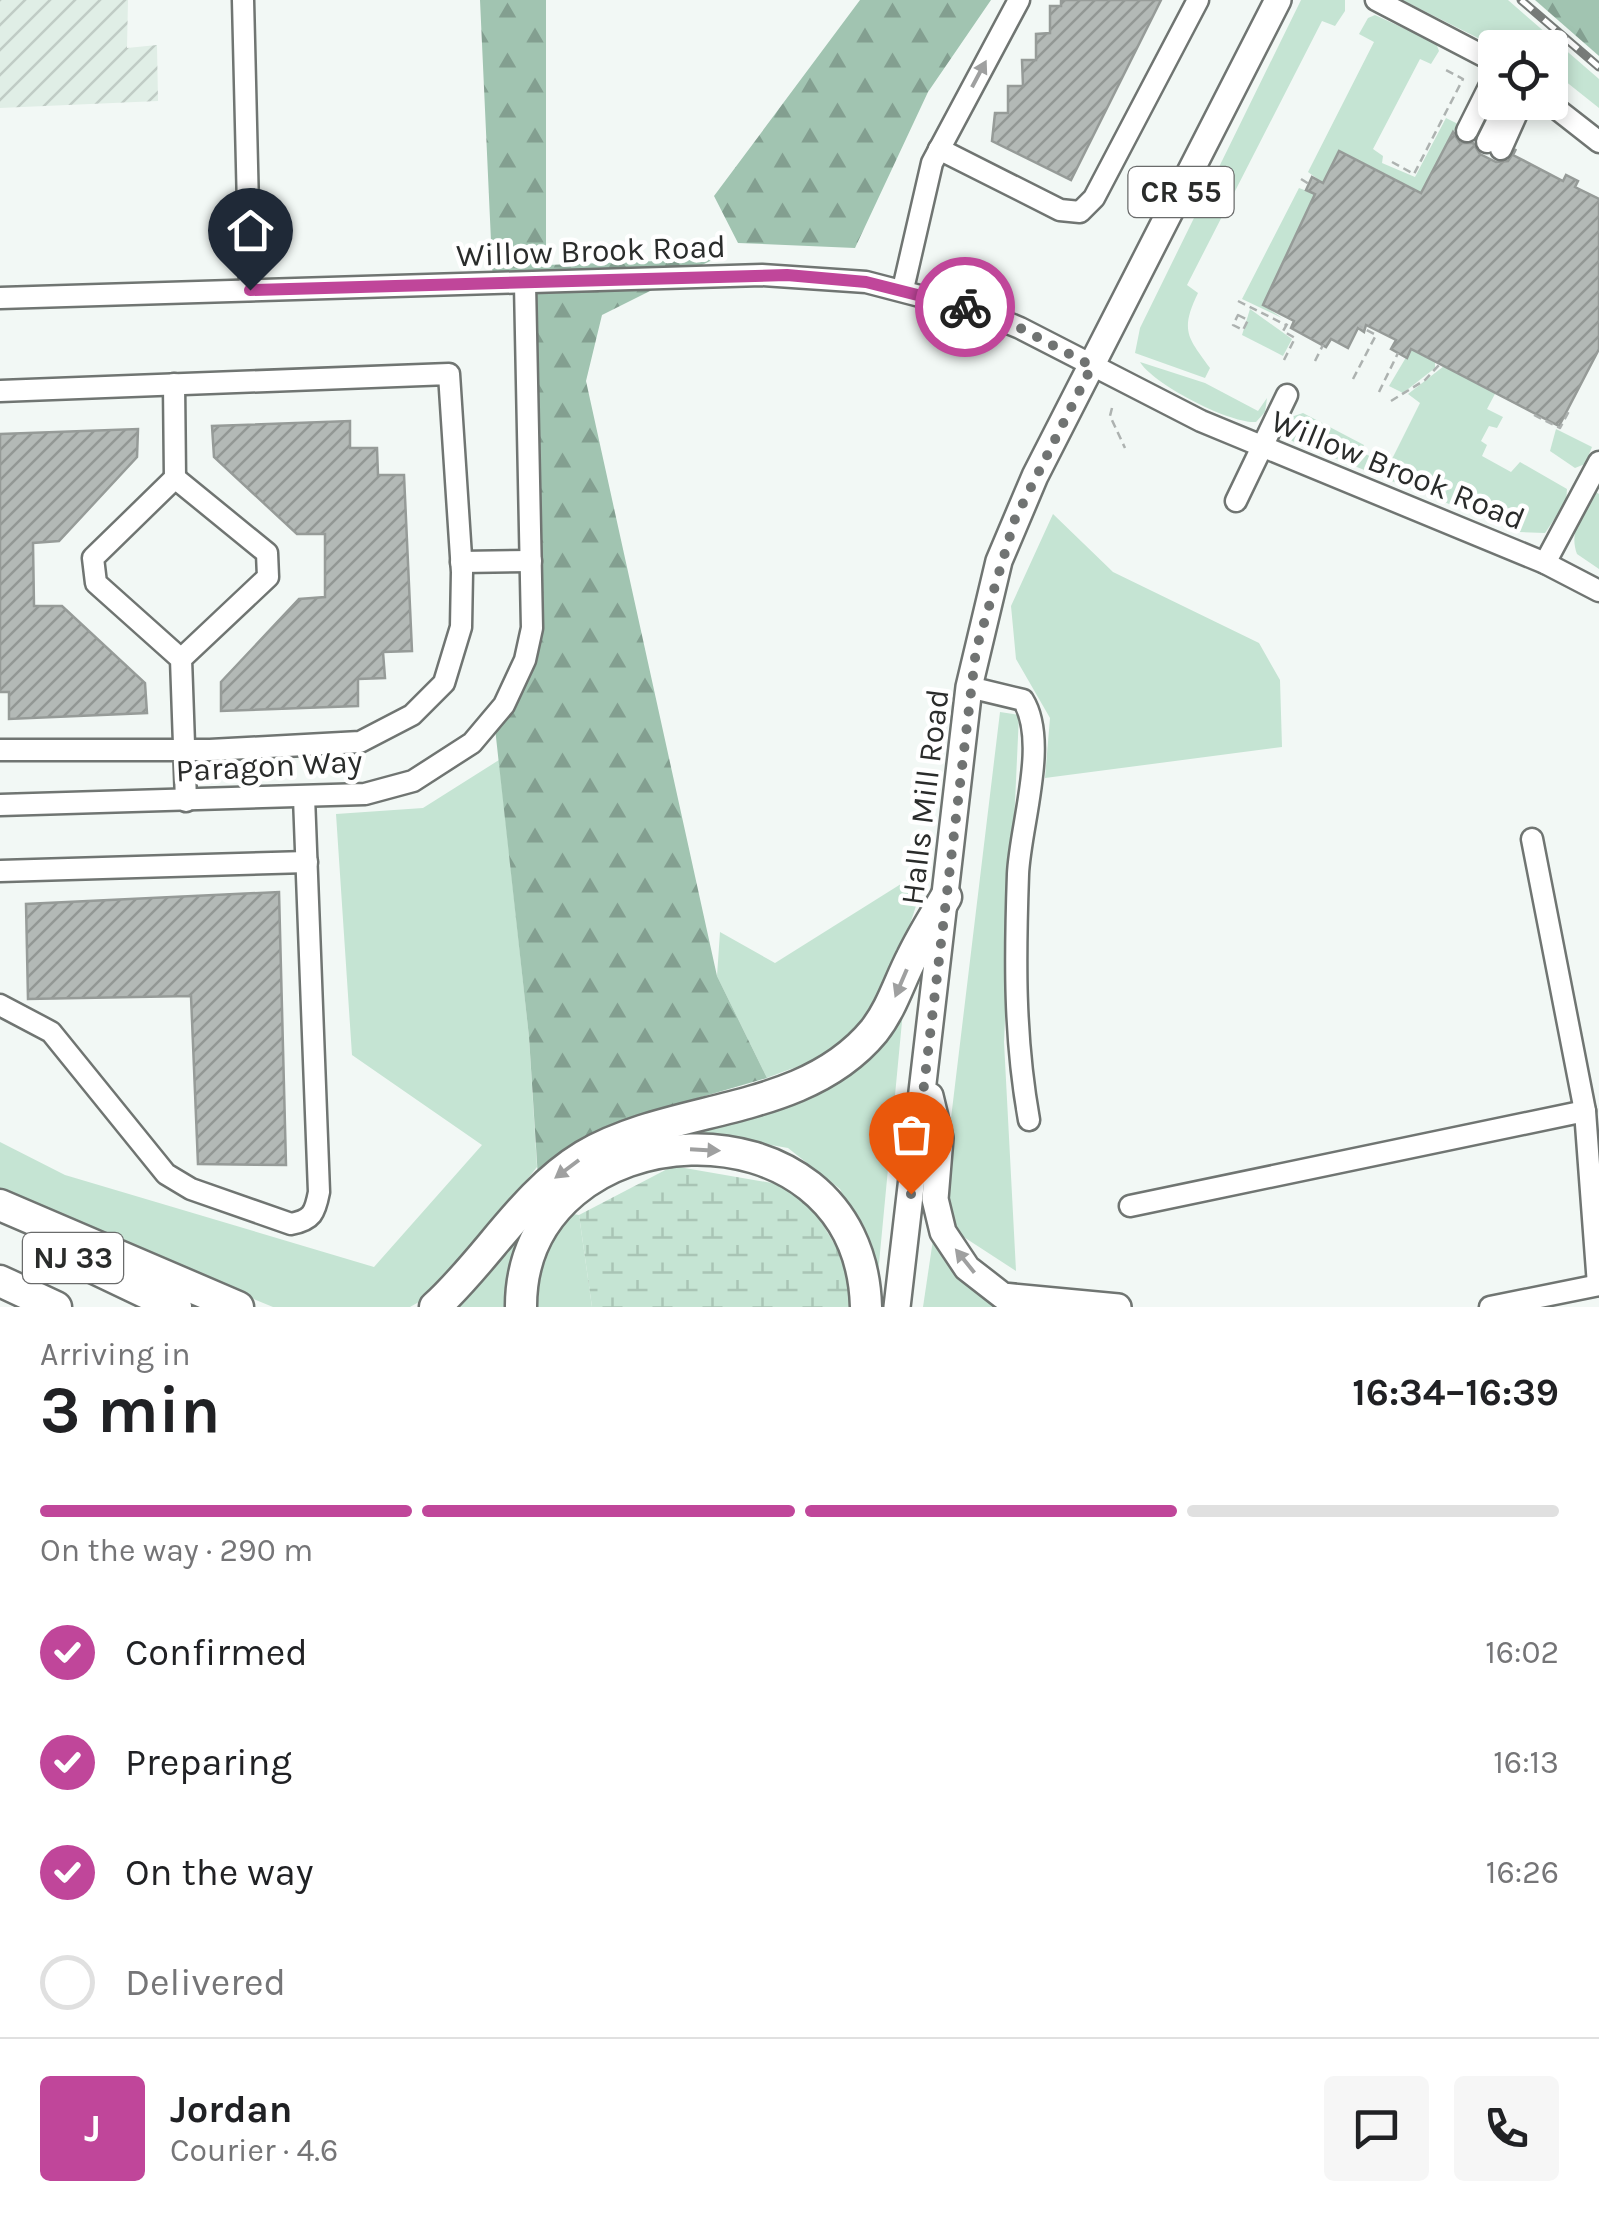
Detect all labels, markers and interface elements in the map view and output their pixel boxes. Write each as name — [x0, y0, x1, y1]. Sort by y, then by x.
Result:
map controls — [1478, 30, 1568, 120]
button: locate — [1478, 30, 1568, 120]
one-way arrow — [970, 60, 987, 89]
road number: CR 55 — [1128, 167, 1234, 217]
pin — [208, 188, 293, 291]
icon: home — [223, 203, 278, 258]
street label: Willow Brook Road — [455, 228, 727, 274]
courier — [915, 257, 1015, 357]
icon: bike — [938, 280, 993, 335]
street label: Willow Brook Road — [1266, 402, 1530, 538]
street label: Halls Mill Road — [893, 687, 957, 907]
street label: Paragon Way — [175, 743, 363, 789]
one-way arrow — [892, 969, 908, 999]
pin — [869, 1092, 954, 1195]
icon: bag — [884, 1107, 939, 1162]
one-way arrow — [690, 1142, 722, 1158]
one-way arrow — [554, 1158, 580, 1178]
road number: NJ 33 — [23, 1233, 123, 1283]
one-way arrow — [954, 1249, 976, 1274]
text: Arriving in — [40, 1336, 191, 1373]
text: 16:34–16:39 — [1352, 1370, 1559, 1415]
text: 3 min — [40, 1372, 220, 1448]
text: On the way · 290 m — [40, 1532, 313, 1569]
icon: check — [40, 1625, 95, 1680]
text: Confirmed — [125, 1630, 308, 1675]
text: 16:02 — [1485, 1634, 1559, 1671]
icon: check — [40, 1735, 95, 1790]
text: Preparing — [125, 1740, 292, 1785]
text: 16:13 — [1493, 1744, 1559, 1781]
icon: check — [40, 1845, 95, 1900]
text: On the way — [125, 1850, 313, 1895]
text: 16:26 — [1486, 1854, 1559, 1891]
text: Delivered — [125, 1960, 286, 2005]
button: chat — [1324, 2076, 1429, 2181]
button: phone — [1454, 2076, 1559, 2181]
text: Jordan — [170, 2087, 293, 2132]
text: J — [84, 2106, 101, 2151]
text: Courier · 4.6 — [170, 2132, 338, 2169]

